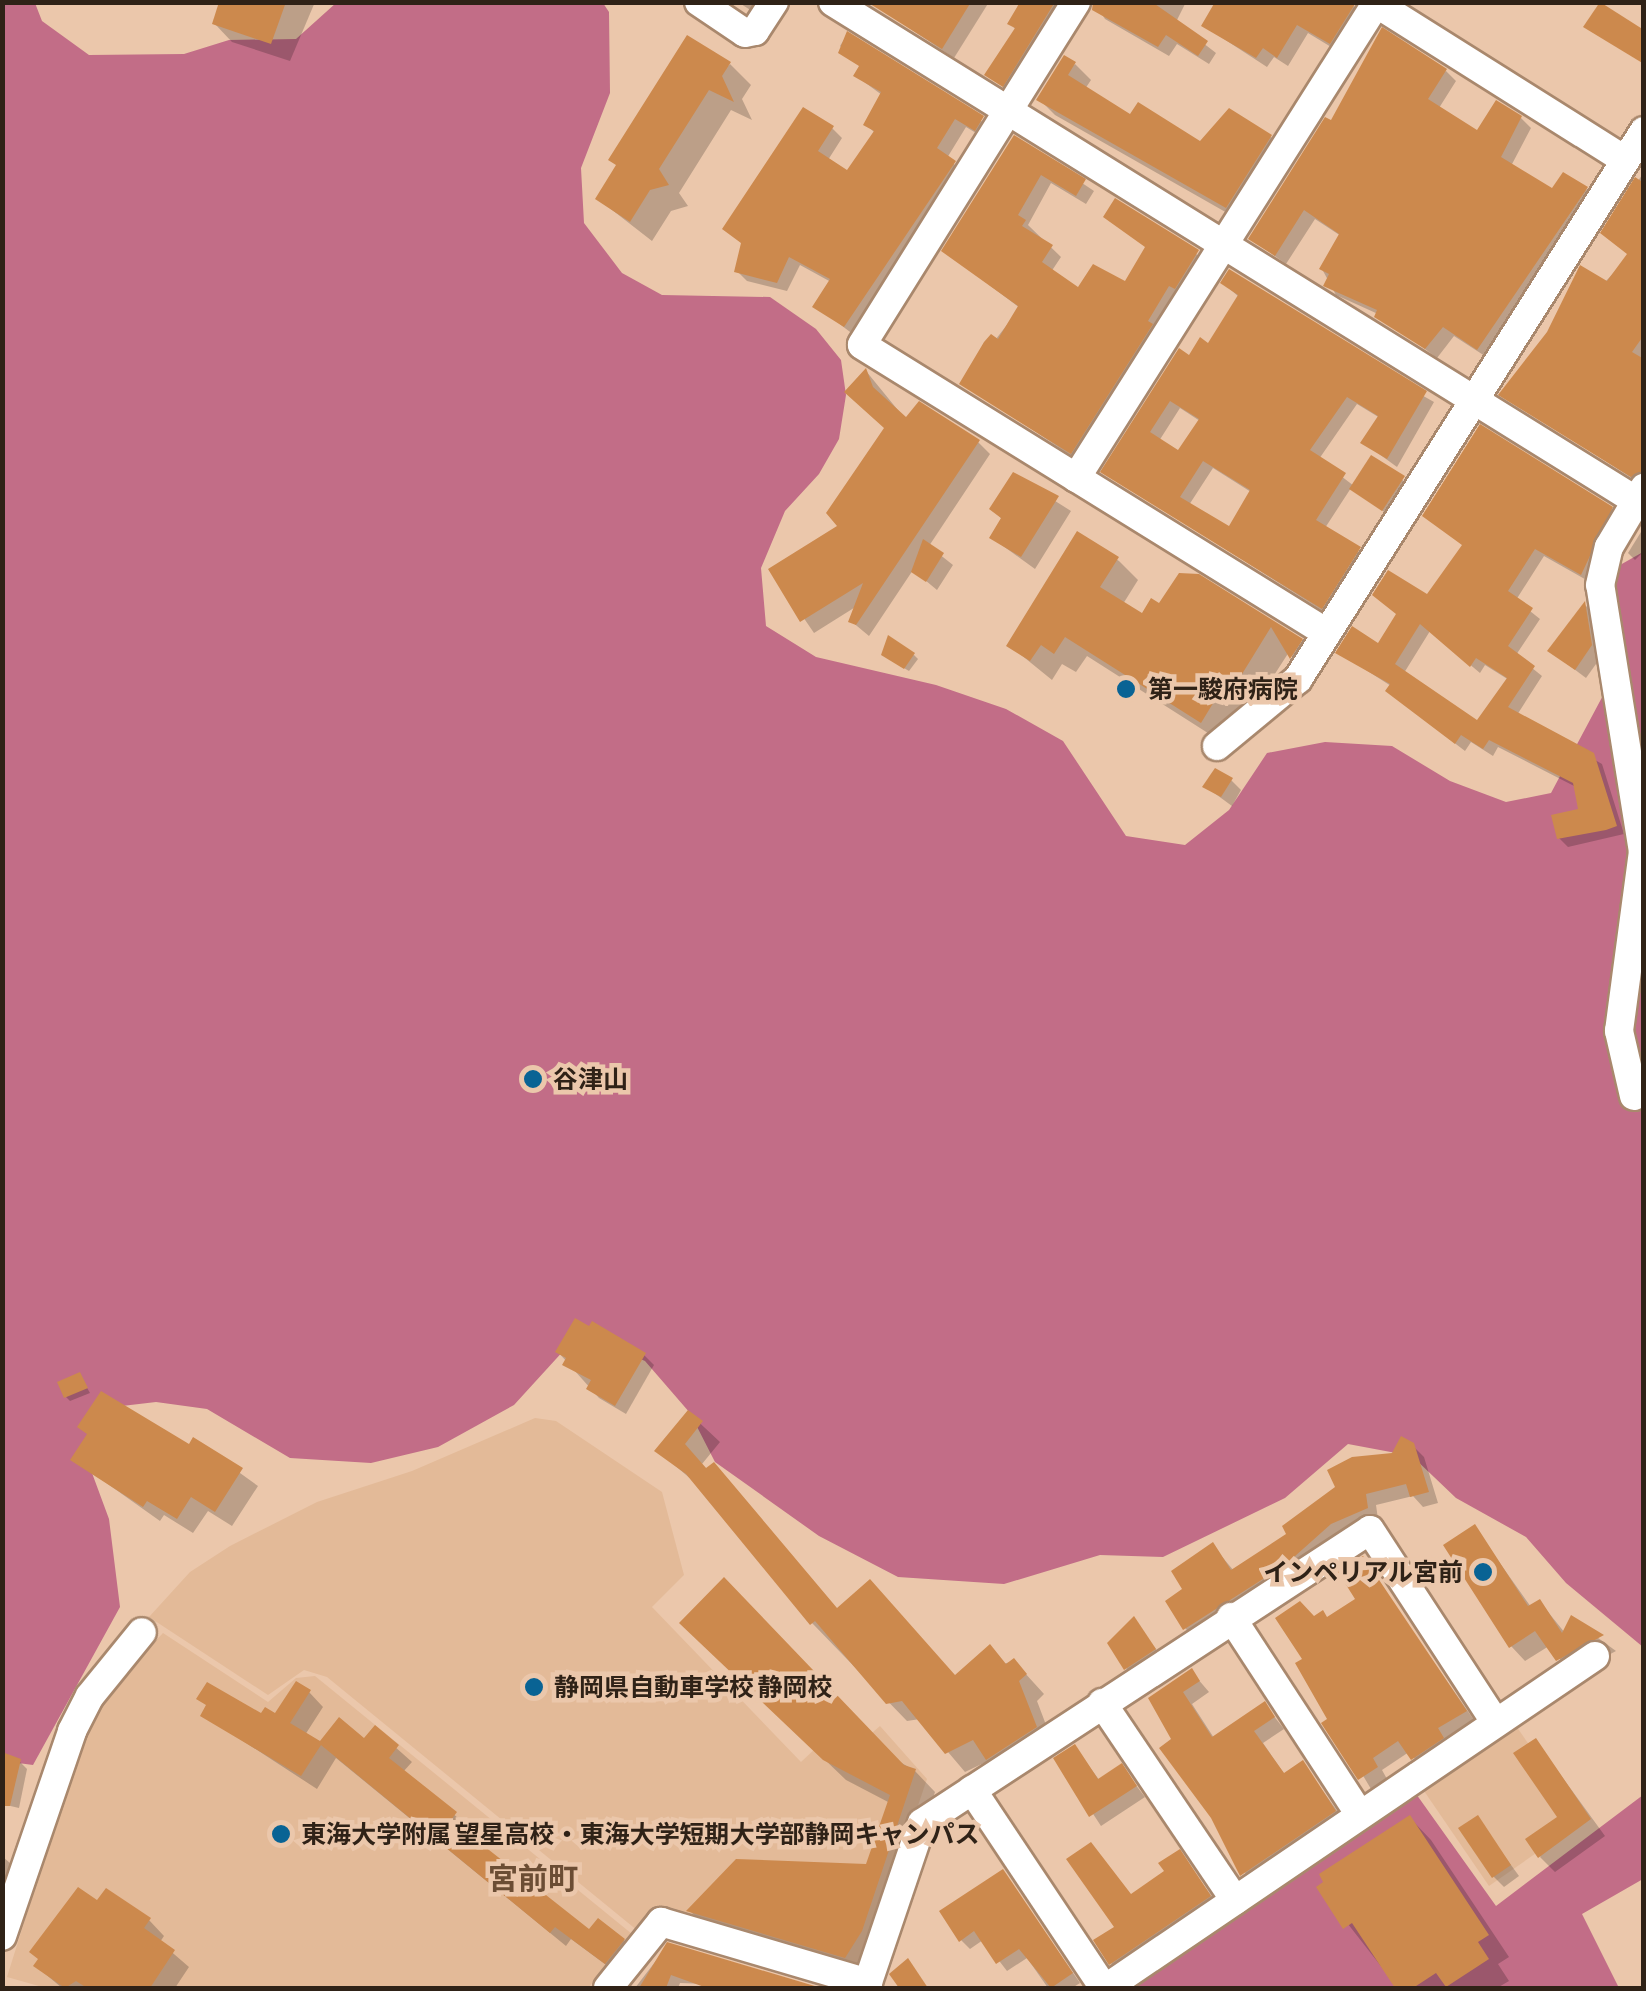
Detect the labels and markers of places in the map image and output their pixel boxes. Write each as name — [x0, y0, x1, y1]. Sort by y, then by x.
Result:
place label: 第一駿府病院 — [1148, 674, 1298, 704]
marker: 第一駿府病院 — [1113, 676, 1139, 702]
place label: 谷津山 — [553, 1064, 628, 1094]
marker: 谷津山 — [522, 1068, 544, 1090]
place label: インペリアル宮前 — [1263, 1557, 1463, 1587]
marker: インペリアル宮前 — [1472, 1561, 1494, 1583]
place label: 静岡県自動車学校 静岡校 — [554, 1672, 832, 1702]
marker: 静岡県自動車学校 静岡校 — [523, 1676, 545, 1698]
place label: 東海大学附属 望星高校・東海大学短期大学部静岡キャンパス — [301, 1819, 979, 1849]
marker: 東海大学附属 望星高校・東海大学短期大学部静岡キャンパス — [270, 1823, 292, 1845]

